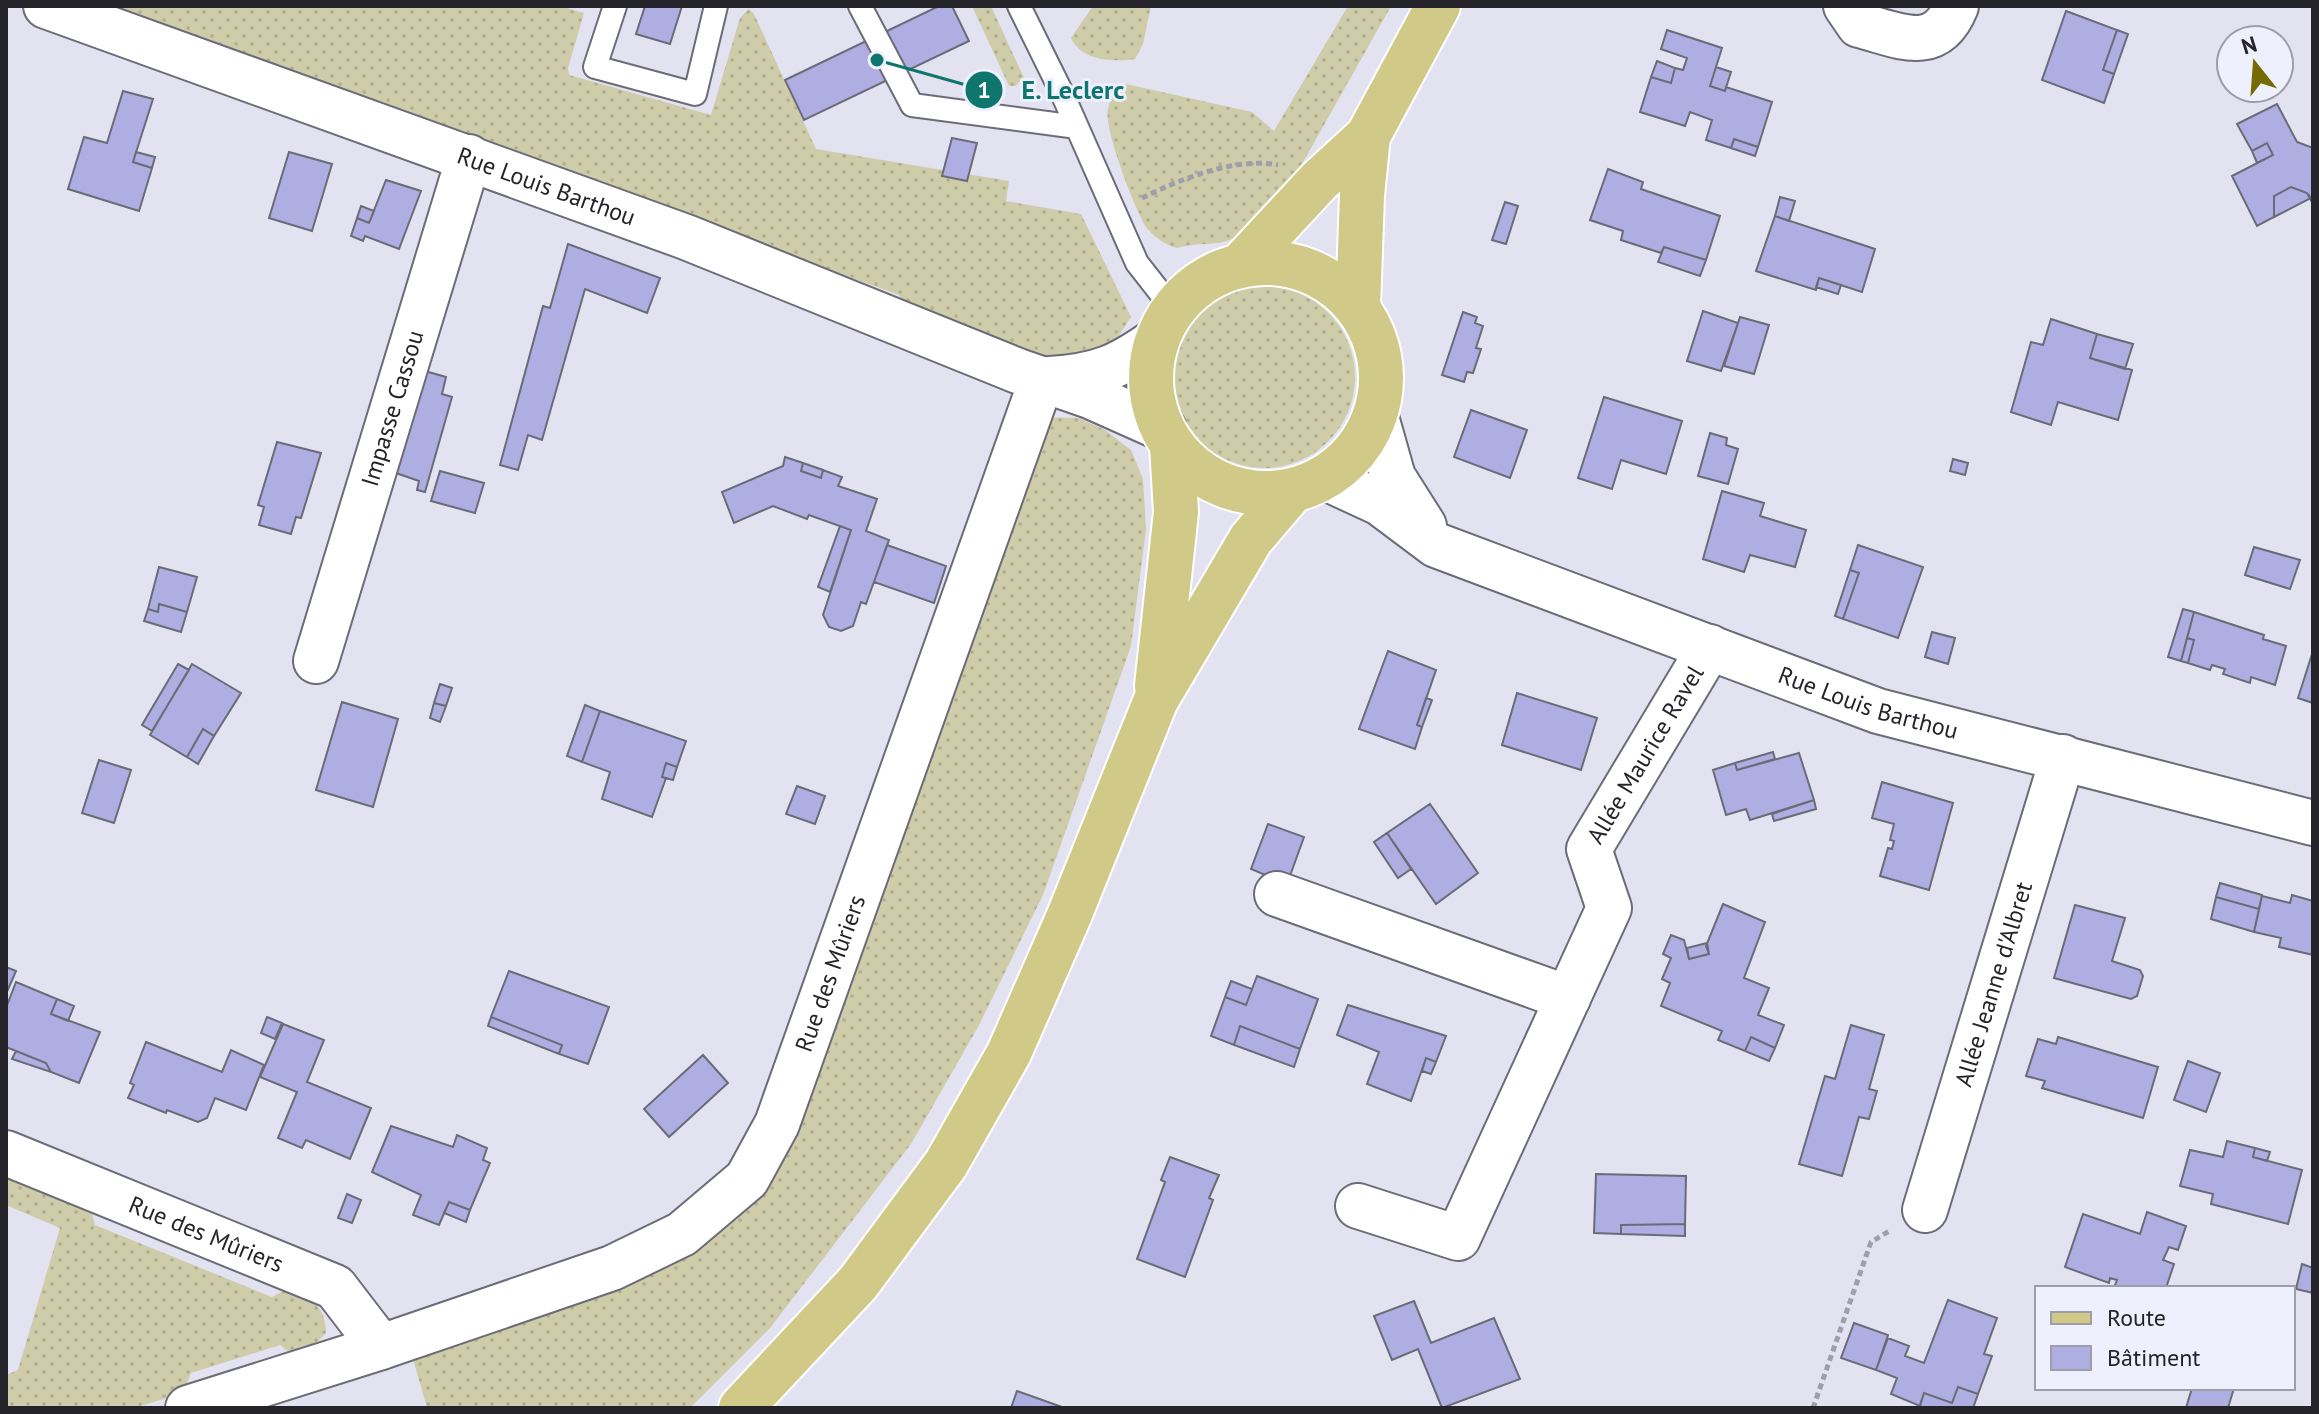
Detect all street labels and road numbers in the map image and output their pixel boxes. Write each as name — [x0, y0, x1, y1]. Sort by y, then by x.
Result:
street label: Rue Louis Barthou — [453, 140, 640, 233]
street label: Impasse Cassou — [354, 326, 430, 490]
street label: Rue Louis Barthou — [1774, 659, 1961, 746]
street label: Allée Maurice Ravel — [1580, 660, 1710, 849]
street label: Allée Jeanne d'Albret — [1948, 878, 2039, 1090]
street label: Rue des Mûriers — [788, 891, 872, 1056]
street label: Rue des Mûriers — [124, 1189, 288, 1279]

